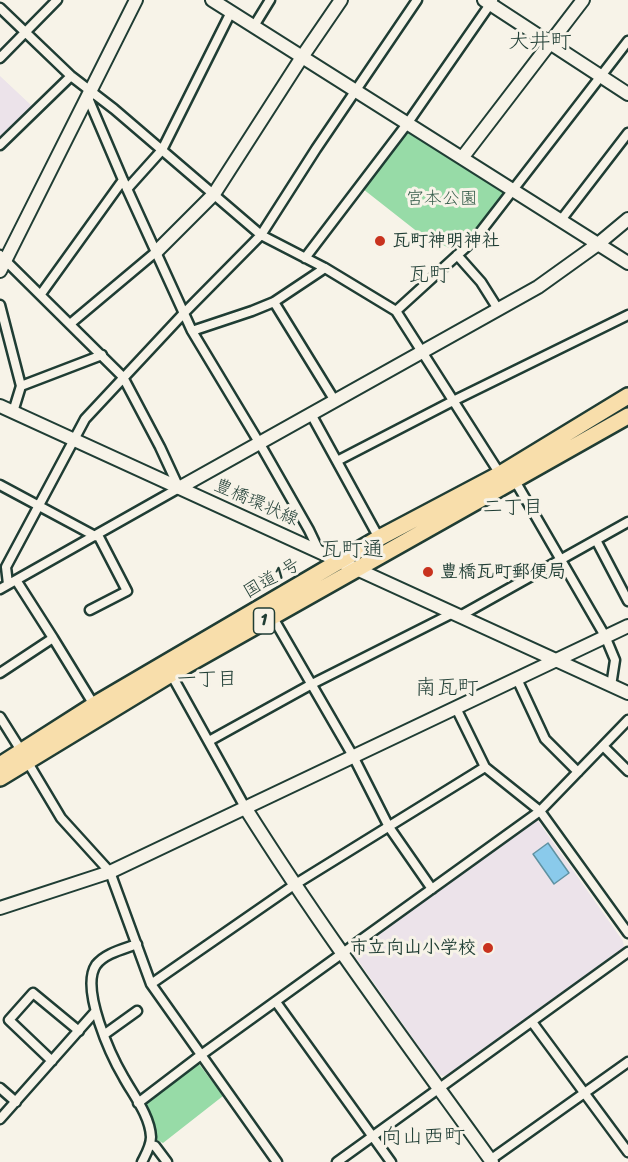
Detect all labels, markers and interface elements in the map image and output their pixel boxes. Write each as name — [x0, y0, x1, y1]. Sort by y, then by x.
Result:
district label: 大井町 — [509, 30, 571, 56]
park label: 宮本公園 — [406, 188, 478, 210]
place label: 瓦町神明神社 — [392, 230, 500, 252]
marker: 瓦町神明神社 — [373, 234, 387, 248]
district label: 瓦町 — [408, 263, 450, 289]
street label: 豊橋環状線 — [210, 475, 302, 531]
district label: 二丁目 — [483, 496, 543, 520]
district label: 瓦町通 — [321, 538, 383, 564]
street label: 国道1号 — [240, 554, 304, 604]
place label: 豊橋瓦町郵便局 — [440, 561, 566, 583]
marker: 豊橋瓦町郵便局 — [421, 565, 435, 579]
road number: 1 — [254, 608, 274, 634]
district label: 一丁目 — [177, 668, 237, 692]
district label: 南瓦町 — [416, 676, 478, 702]
place label: 市立向山小学校 — [350, 937, 476, 959]
marker: 市立向山小学校 — [481, 941, 495, 955]
district label: 向山西町 — [381, 1125, 465, 1151]

